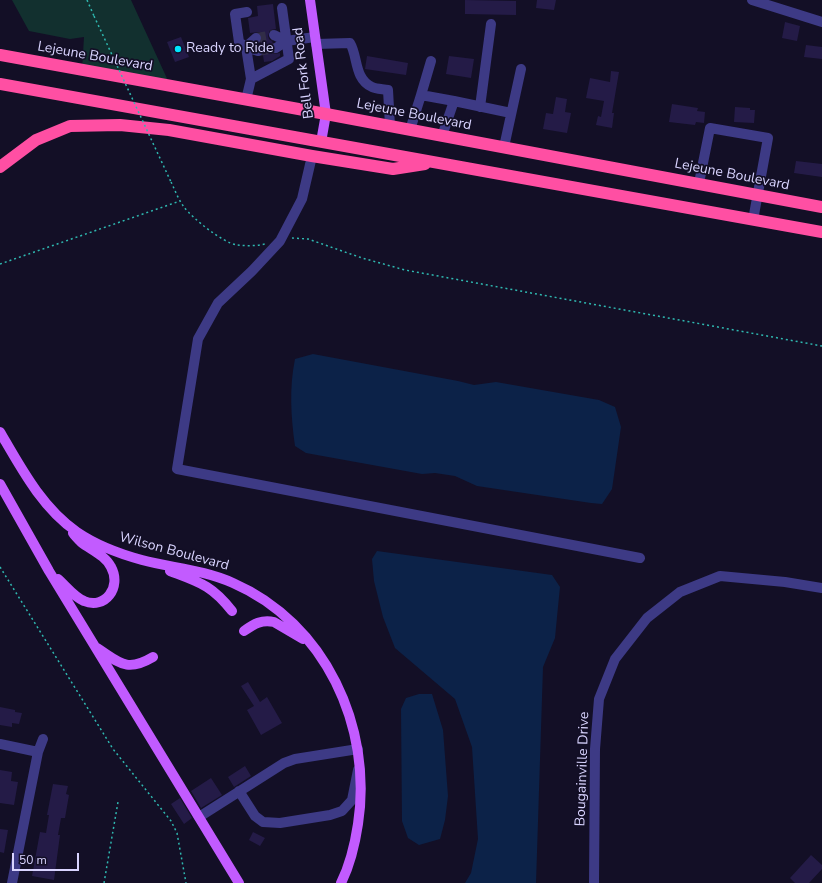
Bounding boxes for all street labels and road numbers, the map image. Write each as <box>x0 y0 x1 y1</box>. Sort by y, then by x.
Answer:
street label: Bell Fork Road <box>290 26 318 120</box>
street label: Lejeune Boulevard <box>36 39 154 75</box>
street label: Lejeune Boulevard <box>355 96 473 134</box>
street label: Lejeune Boulevard <box>673 156 791 194</box>
street label: Wilson Boulevard <box>117 529 231 575</box>
street label: Bougainville Drive <box>573 711 593 827</box>

